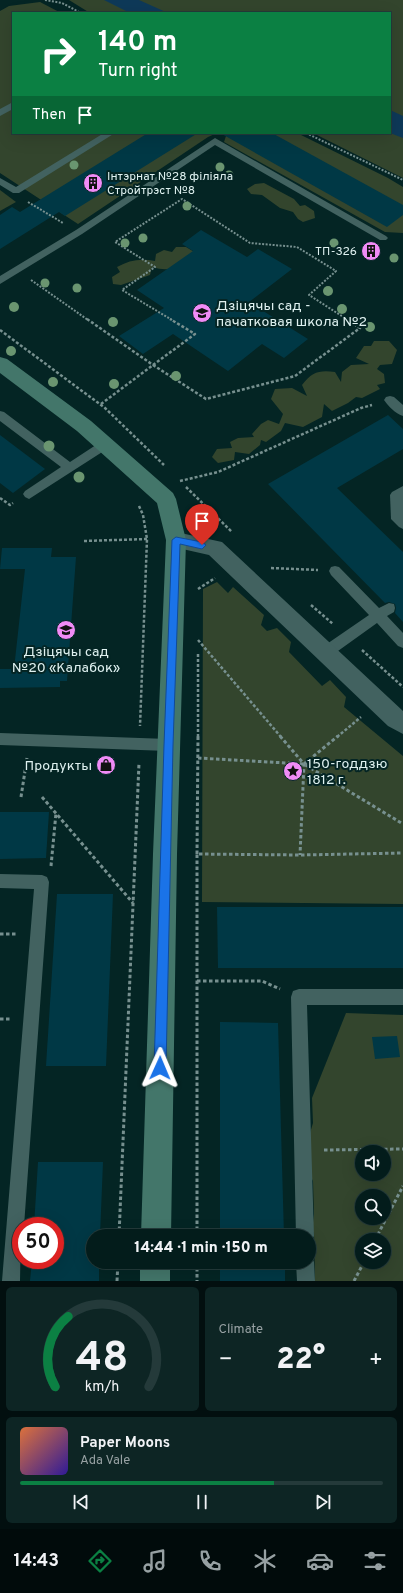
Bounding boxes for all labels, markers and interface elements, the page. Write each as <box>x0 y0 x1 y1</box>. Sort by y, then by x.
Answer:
text: 140 m <box>98 25 177 61</box>
icon: right <box>32 28 84 80</box>
text: Turn right <box>98 60 178 83</box>
icon: arrive <box>74 104 96 126</box>
text: Then <box>32 106 66 125</box>
place label: Інтэрнат №28 фiлiяла Стройтрэст №8 <box>107 169 233 199</box>
building icon: Інтэрнат №28 фiлiяла Стройтрэст №8 <box>82 172 104 194</box>
building icon: ТП-326 <box>360 240 382 262</box>
place label: ТП-326 <box>315 244 357 260</box>
place label: Дзіцячы сад - пачатковая школа №2 <box>216 298 367 331</box>
school or university icon: Дзіцячы сад - пачатковая школа №2 <box>191 302 213 324</box>
pin <box>185 504 219 545</box>
icon: arrive <box>191 510 213 532</box>
school or university icon: Дзіцячы сад №20 «Калабок» <box>55 619 77 641</box>
place label: Дзіцячы сад №20 «Калабок» <box>12 644 120 677</box>
shop icon: Продукты <box>95 754 117 776</box>
place label: 150-годдзю 1812 г. <box>307 756 387 789</box>
place label: Продукты <box>25 758 92 775</box>
place icon: 150-годдзю 1812 г. <box>282 760 304 782</box>
position arrow <box>139 1047 181 1089</box>
map controls <box>355 1145 391 1269</box>
button: sound <box>355 1145 391 1181</box>
button: search <box>355 1189 391 1225</box>
speed limit sign: 50 <box>12 1217 64 1269</box>
button: layers <box>355 1233 391 1269</box>
text: 14:44 · 1 min · 150 m <box>134 1239 268 1258</box>
text: Climate <box>219 1322 263 1338</box>
text: 48 <box>76 1333 129 1386</box>
text: 22° <box>276 1342 325 1379</box>
text: − <box>219 1347 233 1374</box>
text: + <box>369 1347 383 1374</box>
text: km/h <box>85 1378 120 1396</box>
text: Paper Moons <box>80 1434 170 1453</box>
text: Ada Vale <box>80 1453 130 1469</box>
icon: previous <box>70 1491 92 1513</box>
icon: pause <box>191 1491 213 1513</box>
icon: next <box>312 1491 334 1513</box>
icon: directions <box>86 1547 114 1575</box>
icon: music <box>141 1547 169 1575</box>
icon: phone <box>196 1547 224 1575</box>
icon: climate <box>251 1547 279 1575</box>
icon: car <box>306 1547 334 1575</box>
icon: filters <box>361 1547 389 1575</box>
text: 14:43 <box>14 1550 59 1573</box>

